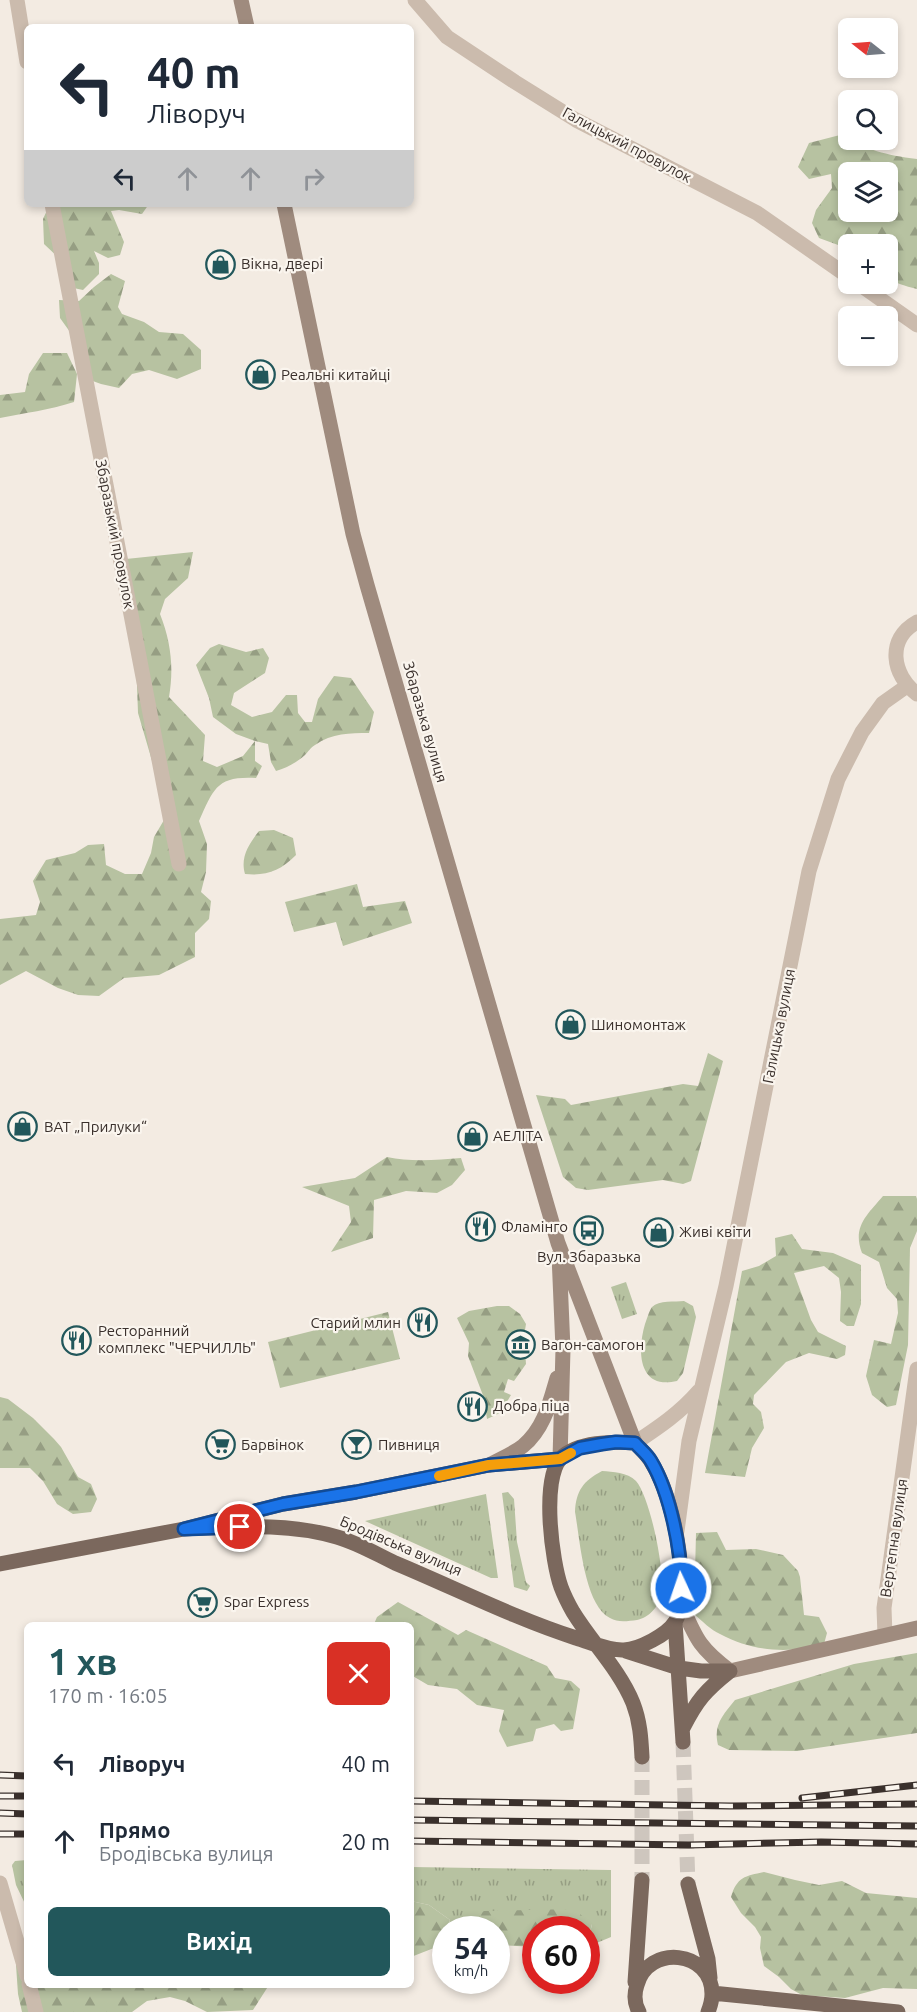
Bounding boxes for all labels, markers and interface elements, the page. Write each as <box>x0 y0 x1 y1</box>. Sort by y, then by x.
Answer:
north arrow <box>838 18 898 78</box>
map controls <box>838 18 898 366</box>
icon: left <box>48 48 126 126</box>
text: 40 m <box>147 49 241 96</box>
button: search <box>838 90 898 150</box>
text: Ліворуч <box>147 98 246 128</box>
street label: Галицький провулок <box>560 103 695 186</box>
icon: left <box>108 162 141 195</box>
icon: ahead <box>171 162 204 195</box>
icon: ahead <box>234 162 267 195</box>
icon: right <box>297 162 330 195</box>
button: layers <box>838 162 898 222</box>
button: + <box>838 234 898 294</box>
shop icon: Вікна, двері <box>204 248 236 280</box>
place label: Вікна, двері <box>241 255 323 272</box>
button: − <box>838 306 898 366</box>
shop icon: Реальні китайці <box>244 359 276 391</box>
place label: Реальні китайці <box>281 366 390 383</box>
street label: Збаразький провулок <box>93 458 138 610</box>
street label: Збаразька вулиця <box>400 659 451 784</box>
street label: Галицька вулиця <box>759 967 798 1085</box>
shop icon: Шиномонтаж <box>554 1009 586 1041</box>
place label: Шиномонтаж <box>591 1016 686 1033</box>
shop icon: ВАТ „Прилуки“ <box>7 1111 39 1143</box>
place label: ВАТ „Прилуки“ <box>44 1118 147 1135</box>
shop icon: АЕЛІТА <box>456 1120 488 1152</box>
place label: АЕЛІТА <box>493 1127 543 1144</box>
restaurant icon: Фламінго <box>464 1211 496 1243</box>
bus stop icon: Вул. Збаразька <box>573 1214 605 1246</box>
shop icon: Живі квіти <box>642 1216 674 1248</box>
place label: Фламінго <box>501 1218 568 1235</box>
place label: Живі квіти <box>679 1223 751 1240</box>
place label: Вул. Збаразька <box>537 1248 641 1265</box>
restaurant icon: Старий млин <box>406 1307 438 1339</box>
place label: Старий млин <box>310 1314 401 1331</box>
place label: Ресторанний комплекс "ЧЕРЧИЛЛЬ" <box>98 1322 256 1356</box>
restaurant icon: Ресторанний комплекс "ЧЕРЧИЛЛЬ" <box>61 1324 93 1356</box>
museum icon: Вагон-самогон <box>504 1329 536 1361</box>
place label: Вагон-самогон <box>541 1336 644 1353</box>
restaurant icon: Добра піца <box>456 1390 488 1422</box>
place label: Добра піца <box>493 1397 570 1414</box>
supermarket icon: Барвінок <box>204 1429 236 1461</box>
bar icon: Пивниця <box>341 1429 373 1461</box>
place label: Барвінок <box>241 1436 304 1453</box>
place label: Пивниця <box>378 1436 440 1453</box>
street label: Вертепна вулиця <box>877 1477 910 1598</box>
pin <box>214 1501 265 1552</box>
icon: arrive <box>223 1510 256 1543</box>
street label: Бродівська вулиця <box>338 1512 465 1579</box>
position arrow <box>649 1556 713 1620</box>
supermarket icon: Spar Express <box>187 1586 219 1618</box>
place label: Spar Express <box>224 1593 309 1610</box>
text: 1 хв <box>48 1641 117 1682</box>
button: close <box>327 1642 390 1705</box>
text: 170 m · 16:05 <box>48 1684 168 1707</box>
icon: left <box>48 1747 81 1780</box>
text: Ліворуч <box>99 1751 185 1776</box>
text: 40 m <box>341 1751 390 1776</box>
text: Прямо <box>99 1817 170 1842</box>
icon: ahead <box>48 1825 81 1858</box>
text: 20 m <box>341 1829 390 1854</box>
text: Бродівська вулиця <box>99 1842 273 1865</box>
button: Вихід <box>48 1907 390 1976</box>
speed limit sign: 60 <box>522 1916 600 1994</box>
text: 54 <box>454 1931 488 1965</box>
text: km/h <box>454 1962 488 1979</box>

